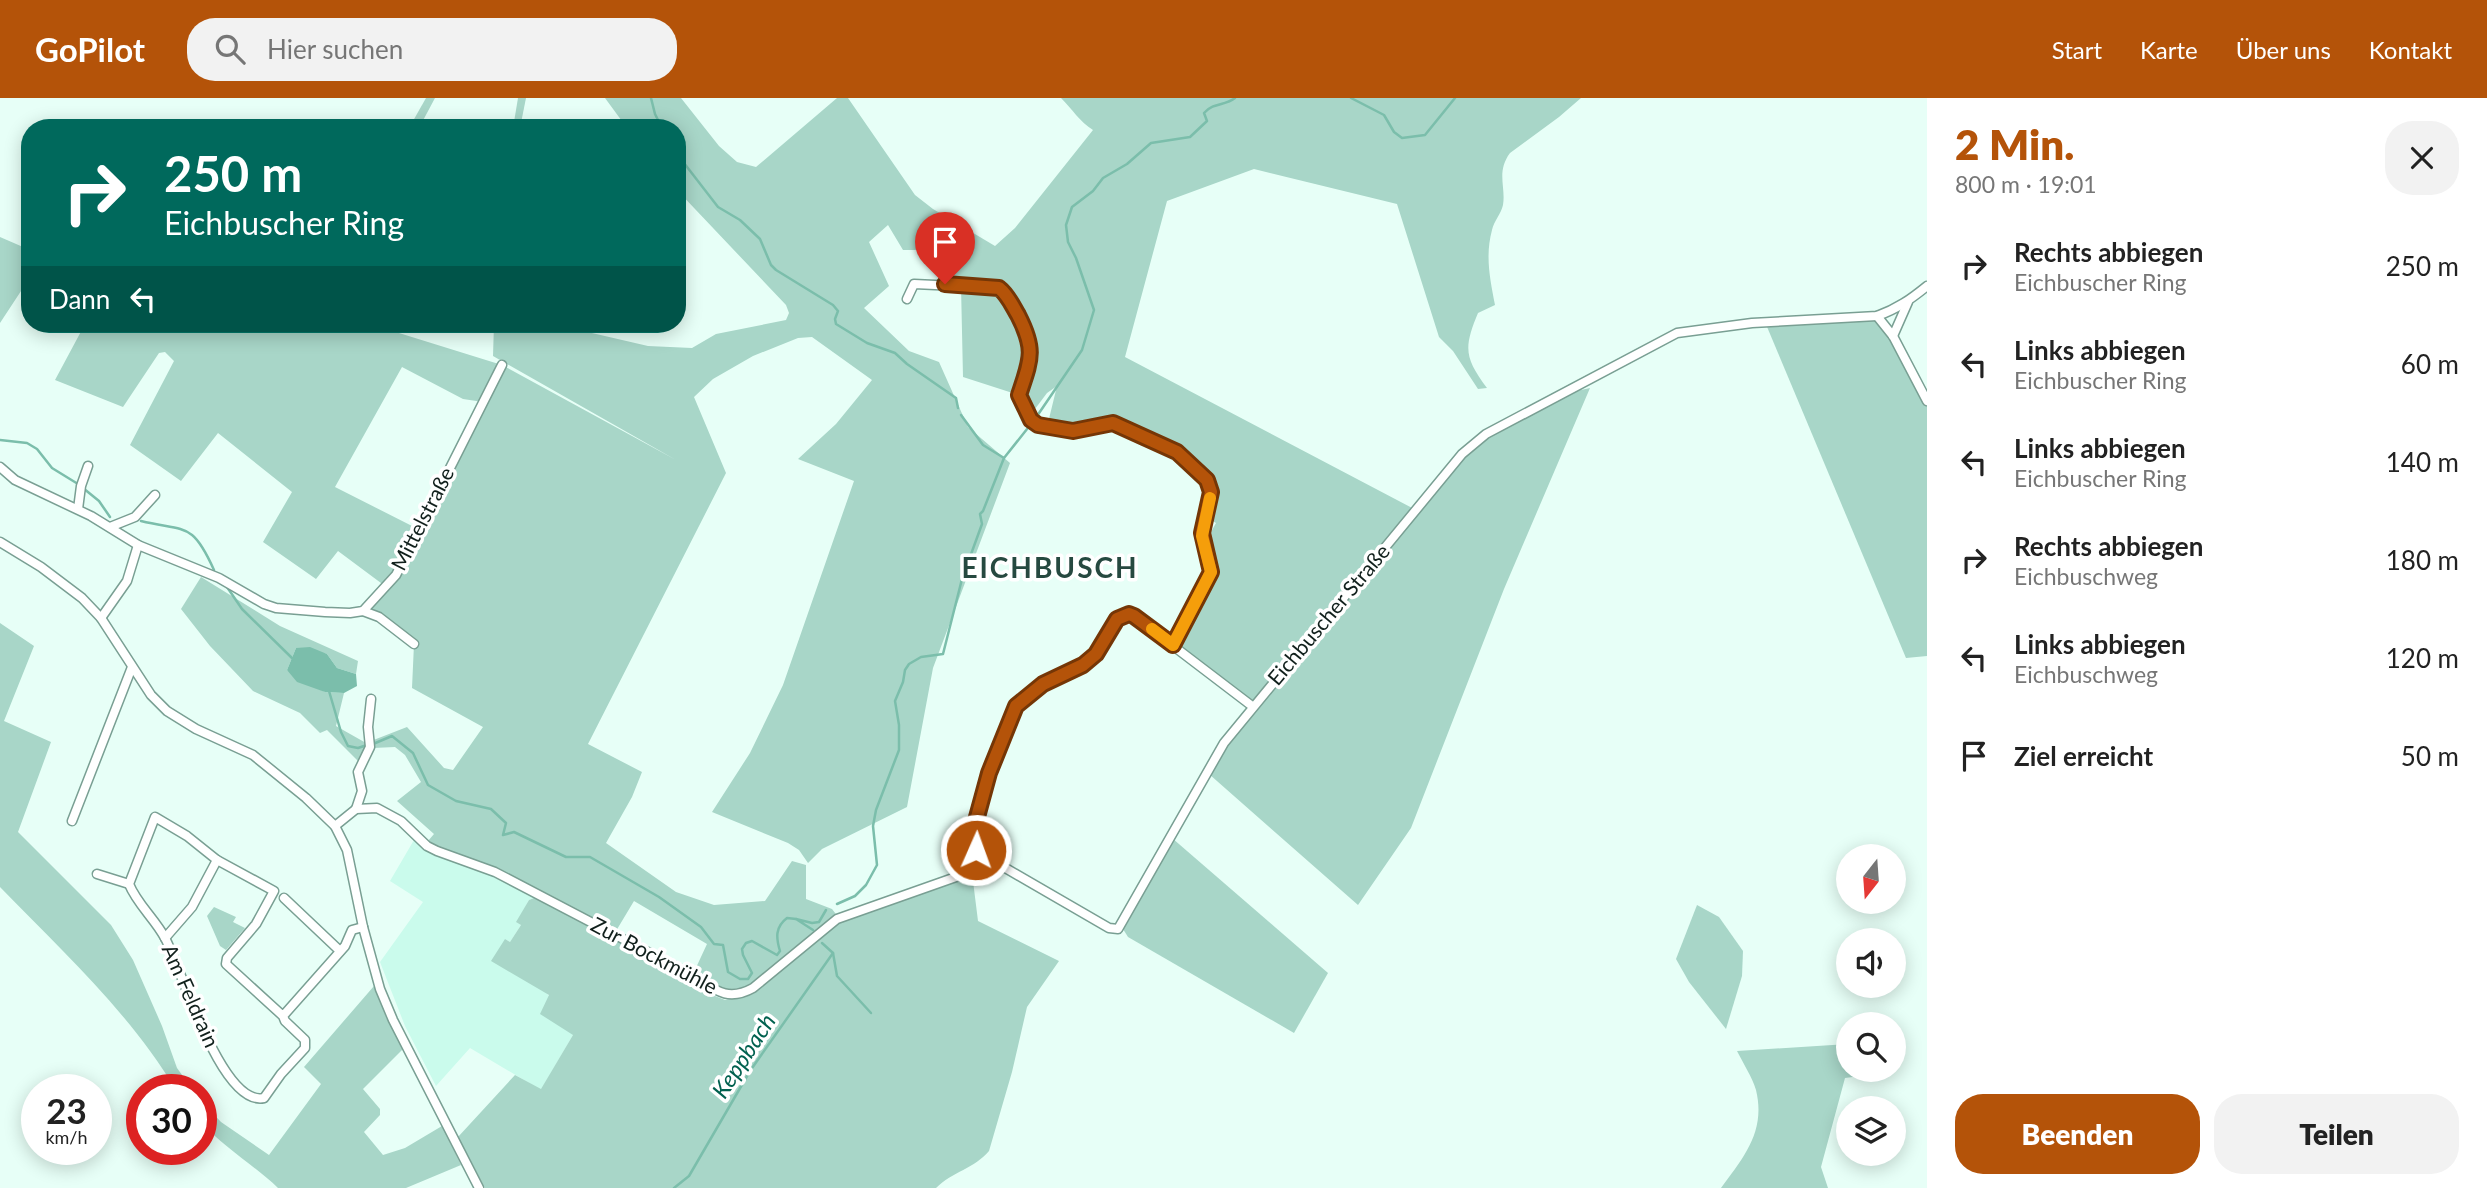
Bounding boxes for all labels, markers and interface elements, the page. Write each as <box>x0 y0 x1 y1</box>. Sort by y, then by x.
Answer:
search box <box>187 18 677 81</box>
text: GoPilot <box>35 29 145 69</box>
icon: search <box>211 30 249 68</box>
text: Hier suchen <box>267 33 403 65</box>
text: Start <box>2052 35 2102 64</box>
text: Karte <box>2140 35 2198 64</box>
text: Über uns <box>2236 35 2331 64</box>
text: Kontakt <box>2369 35 2452 64</box>
text: 2 Min. <box>1955 119 2074 169</box>
button: close <box>2385 121 2459 195</box>
text: 250 m <box>164 144 302 202</box>
icon: right <box>49 147 140 238</box>
text: 800 m · 19:01 <box>1955 170 2097 198</box>
text: Eichbuscher Ring <box>164 203 404 242</box>
pin <box>915 212 975 284</box>
icon: arrive <box>926 223 964 261</box>
text: Rechts abbiegen <box>2014 236 2203 268</box>
icon: right <box>1955 247 1993 285</box>
text: 250 m <box>2386 250 2459 282</box>
text: Eichbuscher Ring <box>2014 268 2187 296</box>
icon: left <box>124 280 162 318</box>
text: Dann <box>49 283 110 315</box>
text: Links abbiegen <box>2014 334 2186 366</box>
icon: left <box>1955 345 1993 383</box>
text: 60 m <box>2401 348 2459 380</box>
text: Eichbuscher Ring <box>2014 366 2187 394</box>
text: Links abbiegen <box>2014 432 2186 464</box>
icon: left <box>1955 443 1993 481</box>
text: 140 m <box>2386 446 2459 478</box>
street label: Mittelstraße <box>385 463 458 574</box>
text: Eichbuscher Ring <box>2014 464 2187 492</box>
text: Rechts abbiegen <box>2014 530 2203 562</box>
street label: Eichbuscher Straße <box>1262 538 1394 690</box>
icon: right <box>1955 541 1993 579</box>
text: 180 m <box>2386 544 2459 576</box>
district label: EICHBUSCH <box>961 550 1139 584</box>
text: Eichbuschweg <box>2014 562 2158 590</box>
text: Links abbiegen <box>2014 628 2186 660</box>
icon: left <box>1955 639 1993 677</box>
text: 120 m <box>2386 642 2459 674</box>
text: Eichbuschweg <box>2014 660 2158 688</box>
icon: arrive <box>1955 737 1993 775</box>
text: Ziel erreicht <box>2014 740 2153 772</box>
text: 50 m <box>2401 740 2459 772</box>
position arrow <box>939 813 1013 887</box>
north arrow <box>1836 844 1906 914</box>
map controls <box>1836 844 1906 1166</box>
street label: Zur Bockmühle <box>587 911 722 998</box>
button: sound <box>1836 928 1906 998</box>
street label: Am Feldrain <box>158 940 225 1051</box>
water label: Keppbach <box>705 1008 781 1103</box>
button: search <box>1836 1012 1906 1082</box>
speed limit sign: 30 <box>126 1074 217 1165</box>
text: 23 <box>46 1089 87 1131</box>
button: Beenden <box>1955 1094 2200 1174</box>
button: Teilen <box>2214 1094 2459 1174</box>
button: layers <box>1836 1096 1906 1166</box>
text: km/h <box>45 1126 88 1148</box>

